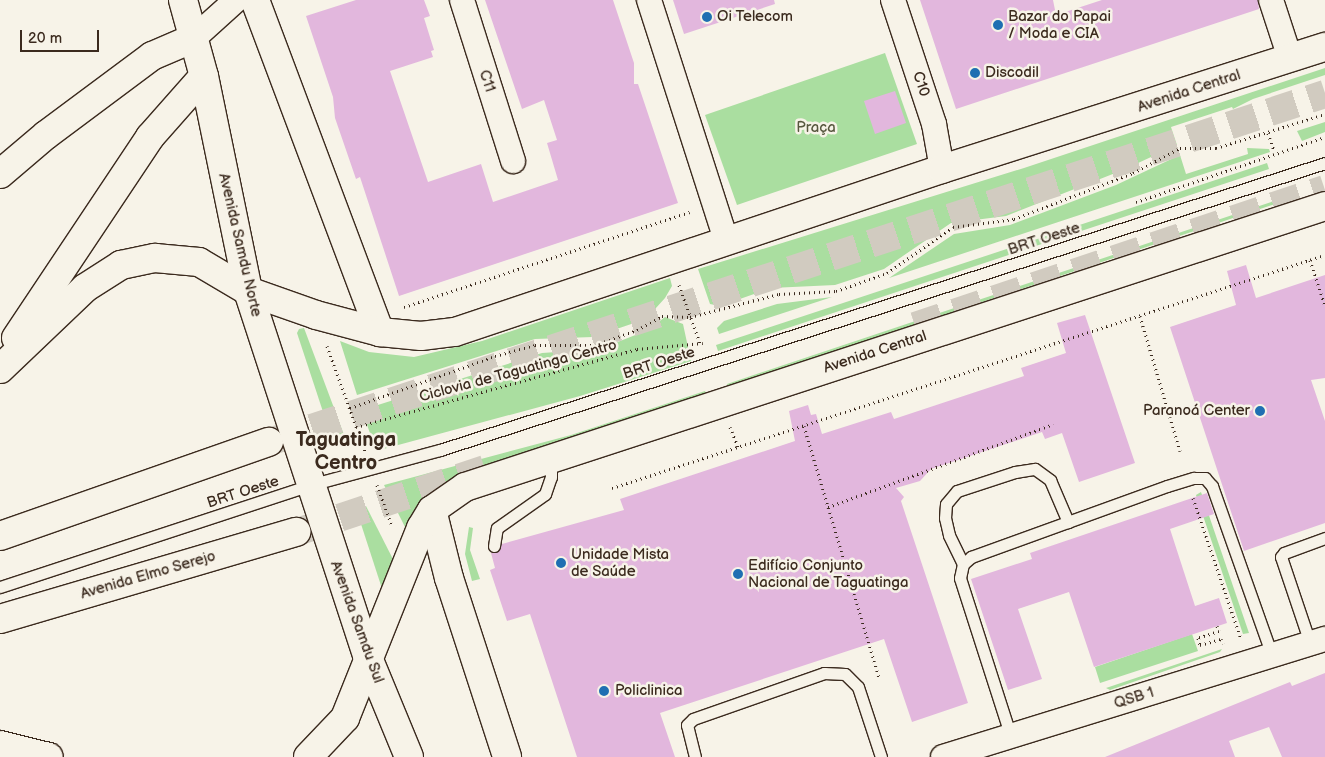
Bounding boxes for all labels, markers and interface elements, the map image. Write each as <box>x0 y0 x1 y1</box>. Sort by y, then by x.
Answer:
place label: Bazar do Papai / Moda e CIA <box>1008 7 1111 42</box>
place label: Oi Telecom <box>717 8 793 26</box>
marker: Oi Telecom <box>701 11 713 23</box>
marker: Bazar do Papai / Moda e CIA <box>992 19 1004 31</box>
scale bar <box>22 20 101 52</box>
text: 20 m <box>28 29 62 48</box>
place label: Discodil <box>985 64 1039 82</box>
street label: Avenida Central <box>1135 66 1243 116</box>
marker: Discodil <box>969 67 981 79</box>
street label: C11 <box>475 68 499 94</box>
street label: C10 <box>909 69 933 99</box>
park label: Praça <box>796 119 836 137</box>
street label: Avenida Samdu Norte <box>215 171 265 319</box>
street label: BRT Oeste <box>1006 219 1082 259</box>
street label: Avenida Central <box>821 327 929 377</box>
street label: Ciclovia de Taguatinga Centro <box>417 336 619 406</box>
street label: BRT Oeste <box>621 343 697 383</box>
place label: Paranoá Center <box>1143 402 1250 420</box>
marker: Paranoá Center <box>1254 405 1266 417</box>
district label: Taguatinga Centro <box>296 429 396 476</box>
street label: BRT Oeste <box>205 472 281 512</box>
place label: Unidade Mista de Saúde <box>571 545 669 580</box>
street label: Avenida Elmo Serejo <box>78 547 218 603</box>
place label: Edifício Conjunto Nacional de Taguatinga <box>748 556 909 591</box>
marker: Unidade Mista de Saúde <box>555 557 567 569</box>
street label: Avenida Samdu Sul <box>326 558 388 686</box>
marker: Edifício Conjunto Nacional de Taguatinga <box>732 568 744 580</box>
place label: Policlinica <box>615 682 682 700</box>
street label: QSB 1 <box>1112 683 1156 713</box>
marker: Policlinica <box>597 684 611 698</box>

